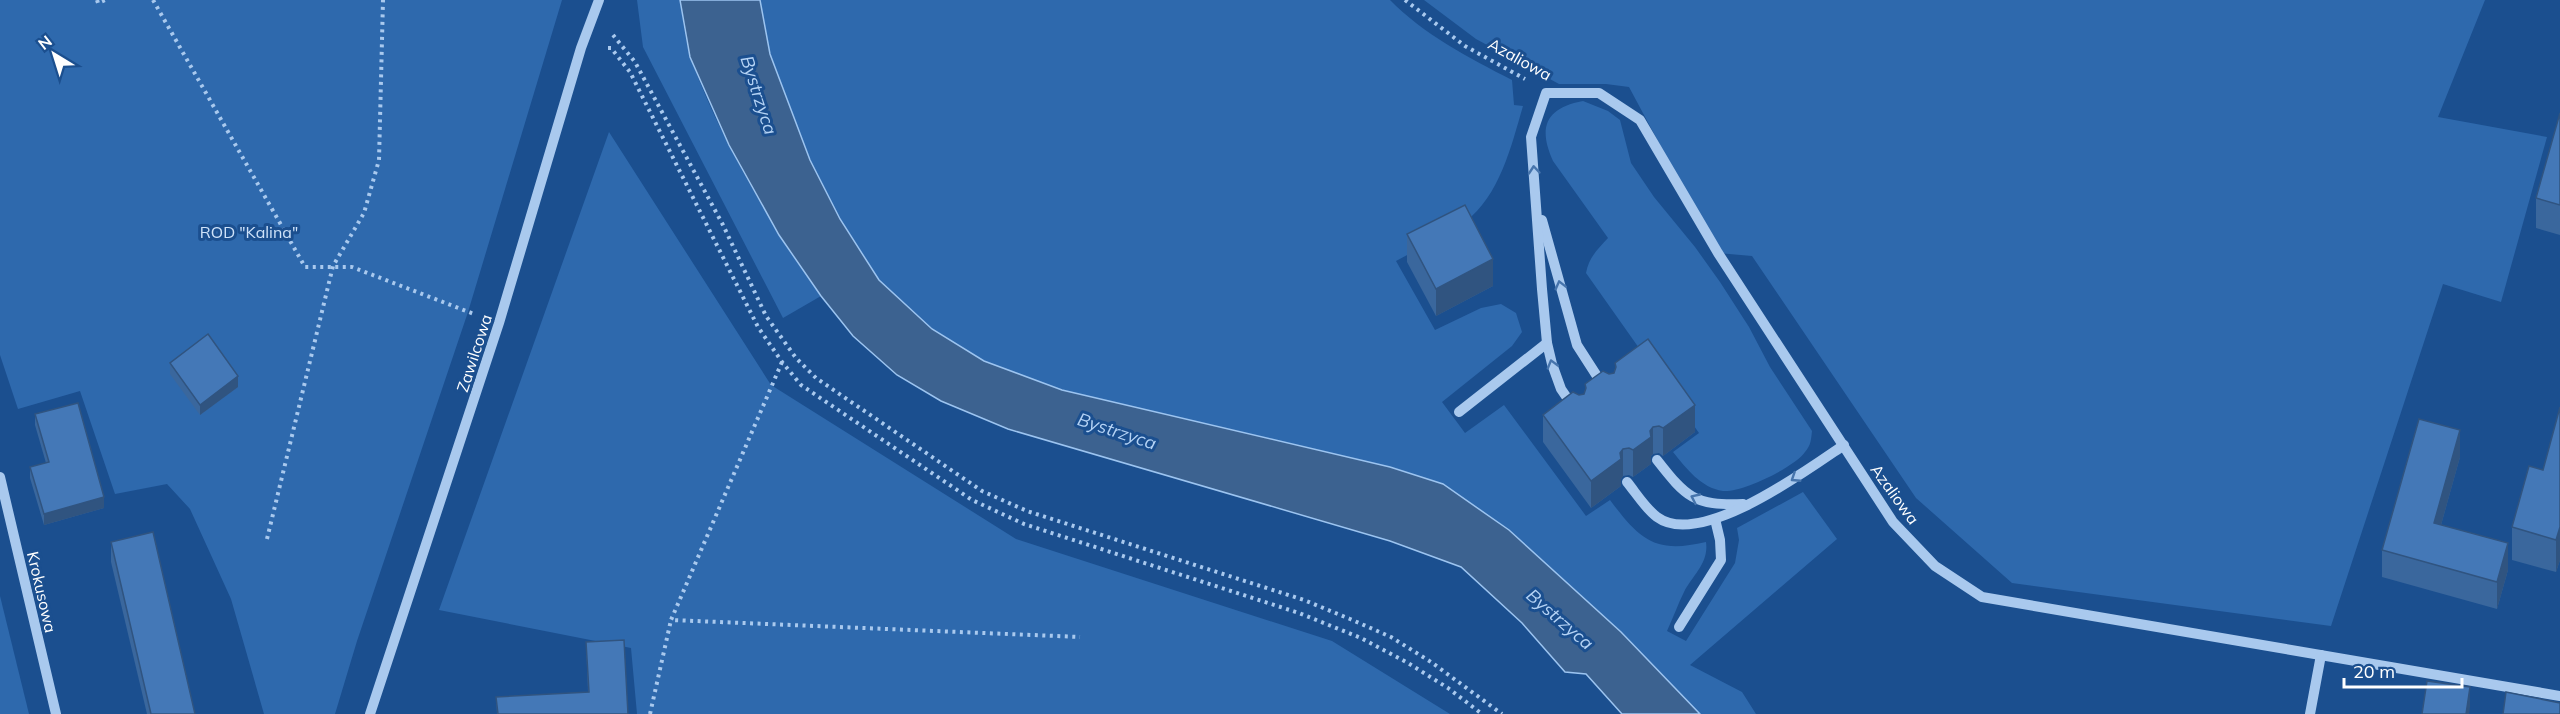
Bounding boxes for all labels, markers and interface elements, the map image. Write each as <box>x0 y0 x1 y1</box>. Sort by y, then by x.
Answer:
north arrow <box>24 24 84 84</box>
text: N <box>34 31 56 54</box>
street label: Azaliowa <box>1485 33 1555 85</box>
water label: Bystrzyca <box>735 53 783 138</box>
one-way arrow <box>1527 166 1540 175</box>
park label: ROD "Kalina" <box>200 222 298 242</box>
one-way arrow <box>1555 280 1567 291</box>
street label: Zawilcowa <box>452 312 496 394</box>
one-way arrow <box>1547 359 1559 370</box>
water label: Bystrzyca <box>1075 407 1160 455</box>
street label: Azaliowa <box>1866 460 1924 528</box>
one-way arrow <box>1791 471 1802 482</box>
one-way arrow <box>1691 493 1702 505</box>
street label: Krokusowa <box>23 549 61 635</box>
water label: Bystrzyca <box>1522 584 1598 655</box>
scale bar <box>2344 651 2462 689</box>
text: 20 m <box>2353 660 2395 683</box>

